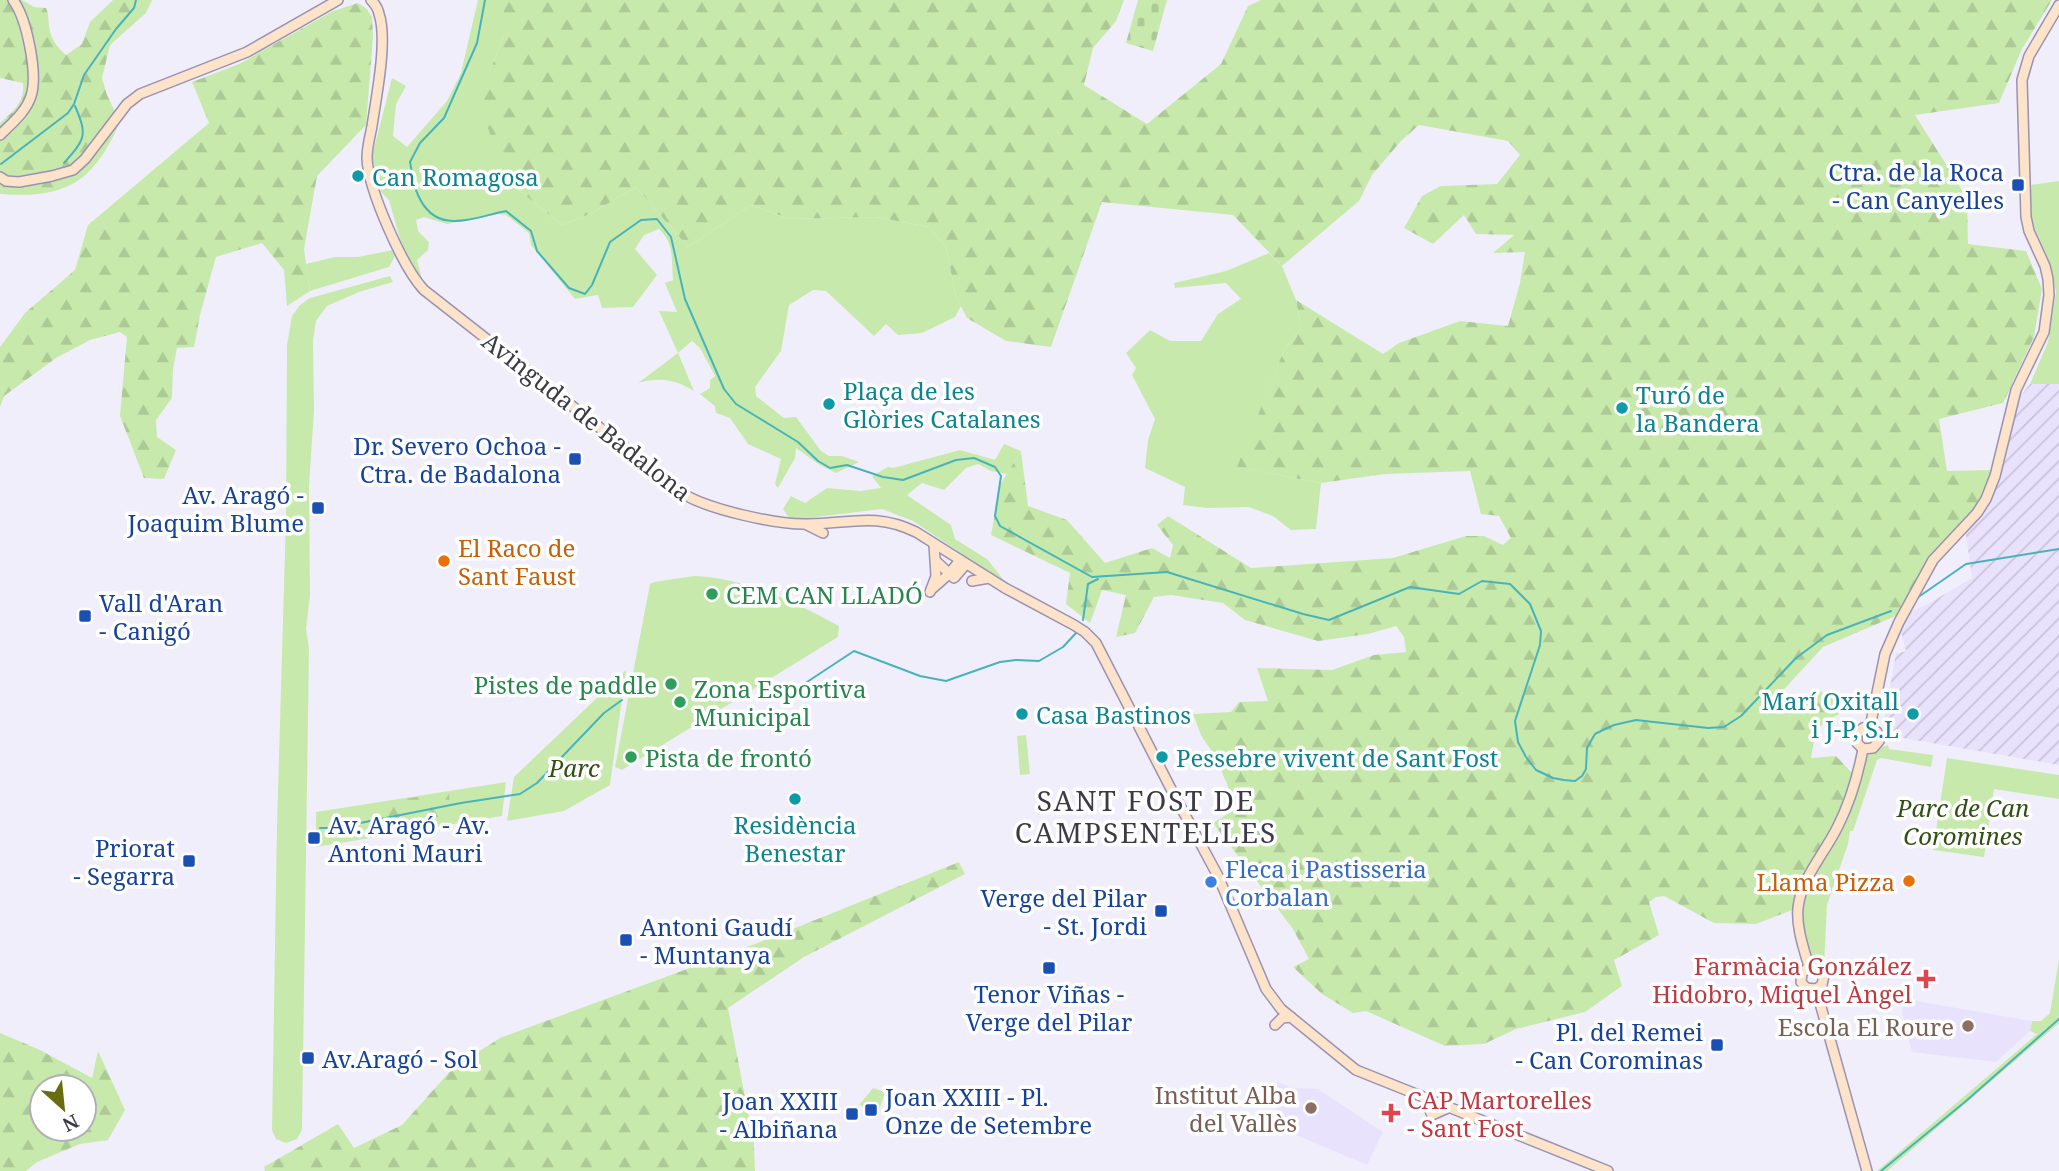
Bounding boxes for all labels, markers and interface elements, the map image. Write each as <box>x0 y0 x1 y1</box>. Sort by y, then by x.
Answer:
place label: Ctra. de la Roca - Can Canyelles <box>1828 155 2004 216</box>
place label: Can Romagosa <box>372 160 539 193</box>
marker: Can Romagosa <box>350 168 366 184</box>
marker: Ctra. de la Roca - Can Canyelles <box>2010 177 2026 193</box>
street label: Avinguda de Badalona <box>476 324 698 508</box>
place label: Plaça de les Glòries Catalanes <box>843 374 1041 435</box>
place label: Turó de la Bandera <box>1636 378 1760 439</box>
marker: Plaça de les Glòries Catalanes <box>821 396 837 412</box>
marker: Turó de la Bandera <box>1614 400 1630 416</box>
place label: Dr. Severo Ochoa - Ctra. de Badalona <box>353 429 561 490</box>
marker: Dr. Severo Ochoa - Ctra. de Badalona <box>567 451 583 467</box>
place label: Av. Aragó - Joaquim Blume <box>127 478 304 539</box>
marker: Av. Aragó - Joaquim Blume <box>310 500 326 516</box>
place label: El Raco de Sant Faust <box>458 531 576 592</box>
marker: El Raco de Sant Faust <box>436 553 452 569</box>
place label: CEM CAN LLADÓ <box>726 578 923 611</box>
place label: Vall d'Aran - Canigó <box>99 586 223 647</box>
marker: CEM CAN LLADÓ <box>704 586 720 602</box>
marker: Vall d'Aran - Canigó <box>77 608 93 624</box>
place label: Pistes de paddle <box>474 668 657 701</box>
place label: Zona Esportiva Municipal <box>694 672 867 733</box>
marker: Pistes de paddle <box>663 676 679 692</box>
place label: Marí Oxitall i J-P, S.L <box>1762 684 1900 745</box>
marker: Zona Esportiva Municipal <box>672 694 688 710</box>
place label: Casa Bastinos <box>1036 698 1191 731</box>
marker: Casa Bastinos <box>1014 706 1030 722</box>
marker: Marí Oxitall i J-P, S.L <box>1905 706 1921 722</box>
place label: Pista de frontó <box>645 741 812 774</box>
place label: Pessebre vivent de Sant Fost <box>1176 741 1498 774</box>
marker: Pista de frontó <box>623 749 639 765</box>
marker: Pessebre vivent de Sant Fost <box>1154 749 1170 765</box>
park label: Parc <box>547 751 600 784</box>
district label: SANT FOST DE CAMPSENTELLES <box>1015 781 1277 851</box>
marker: Residència Benestar <box>787 791 803 807</box>
park label: Parc de Can Coromines <box>1896 791 2029 852</box>
place label: Av. Aragó - Av. Antoni Mauri <box>328 808 490 869</box>
place label: Residència Benestar <box>733 808 857 869</box>
marker: Av. Aragó - Av. Antoni Mauri <box>306 830 322 846</box>
place label: Priorat - Segarra <box>73 831 175 892</box>
place label: Fleca i Pastisseria Corbalan <box>1225 852 1427 913</box>
marker: Priorat - Segarra <box>181 853 197 869</box>
place label: Llama Pizza <box>1756 865 1895 898</box>
marker: Llama Pizza <box>1901 873 1917 889</box>
marker: Fleca i Pastisseria Corbalan <box>1203 874 1219 890</box>
place label: Verge del Pilar - St. Jordi <box>980 881 1147 942</box>
marker: Verge del Pilar - St. Jordi <box>1153 903 1169 919</box>
place label: Antoni Gaudí - Muntanya <box>640 910 793 971</box>
marker: Antoni Gaudí - Muntanya <box>618 932 634 948</box>
place label: Farmàcia González Hidobro, Miquel Àngel <box>1652 949 1913 1010</box>
marker: Tenor Viñas - Verge del Pilar <box>1041 960 1057 976</box>
marker: Farmàcia González Hidobro, Miquel Àngel <box>1918 971 1934 987</box>
place label: Tenor Viñas - Verge del Pilar <box>966 977 1132 1038</box>
place label: Escola El Roure <box>1778 1010 1954 1043</box>
place label: Pl. del Remei - Can Corominas <box>1515 1015 1703 1076</box>
marker: Escola El Roure <box>1960 1018 1976 1034</box>
marker: Pl. del Remei - Can Corominas <box>1709 1037 1725 1053</box>
place label: Av.Aragó - Sol <box>322 1042 479 1075</box>
marker: Av.Aragó - Sol <box>300 1050 316 1066</box>
north arrow <box>28 1073 98 1143</box>
place label: Institut Alba del Vallès <box>1155 1078 1297 1139</box>
place label: Joan XXIII - Pl. Onze de Setembre <box>884 1080 1092 1141</box>
place label: CAP Martorelles - Sant Fost <box>1407 1083 1592 1144</box>
place label: Joan XXIII - Albiñana <box>720 1084 838 1145</box>
marker: Institut Alba del Vallès <box>1303 1100 1319 1116</box>
marker: Joan XXIII - Pl. Onze de Setembre <box>863 1102 879 1118</box>
marker: CAP Martorelles - Sant Fost <box>1381 1103 1401 1123</box>
marker: Joan XXIII - Albiñana <box>844 1106 860 1122</box>
text: N <box>58 1108 83 1138</box>

